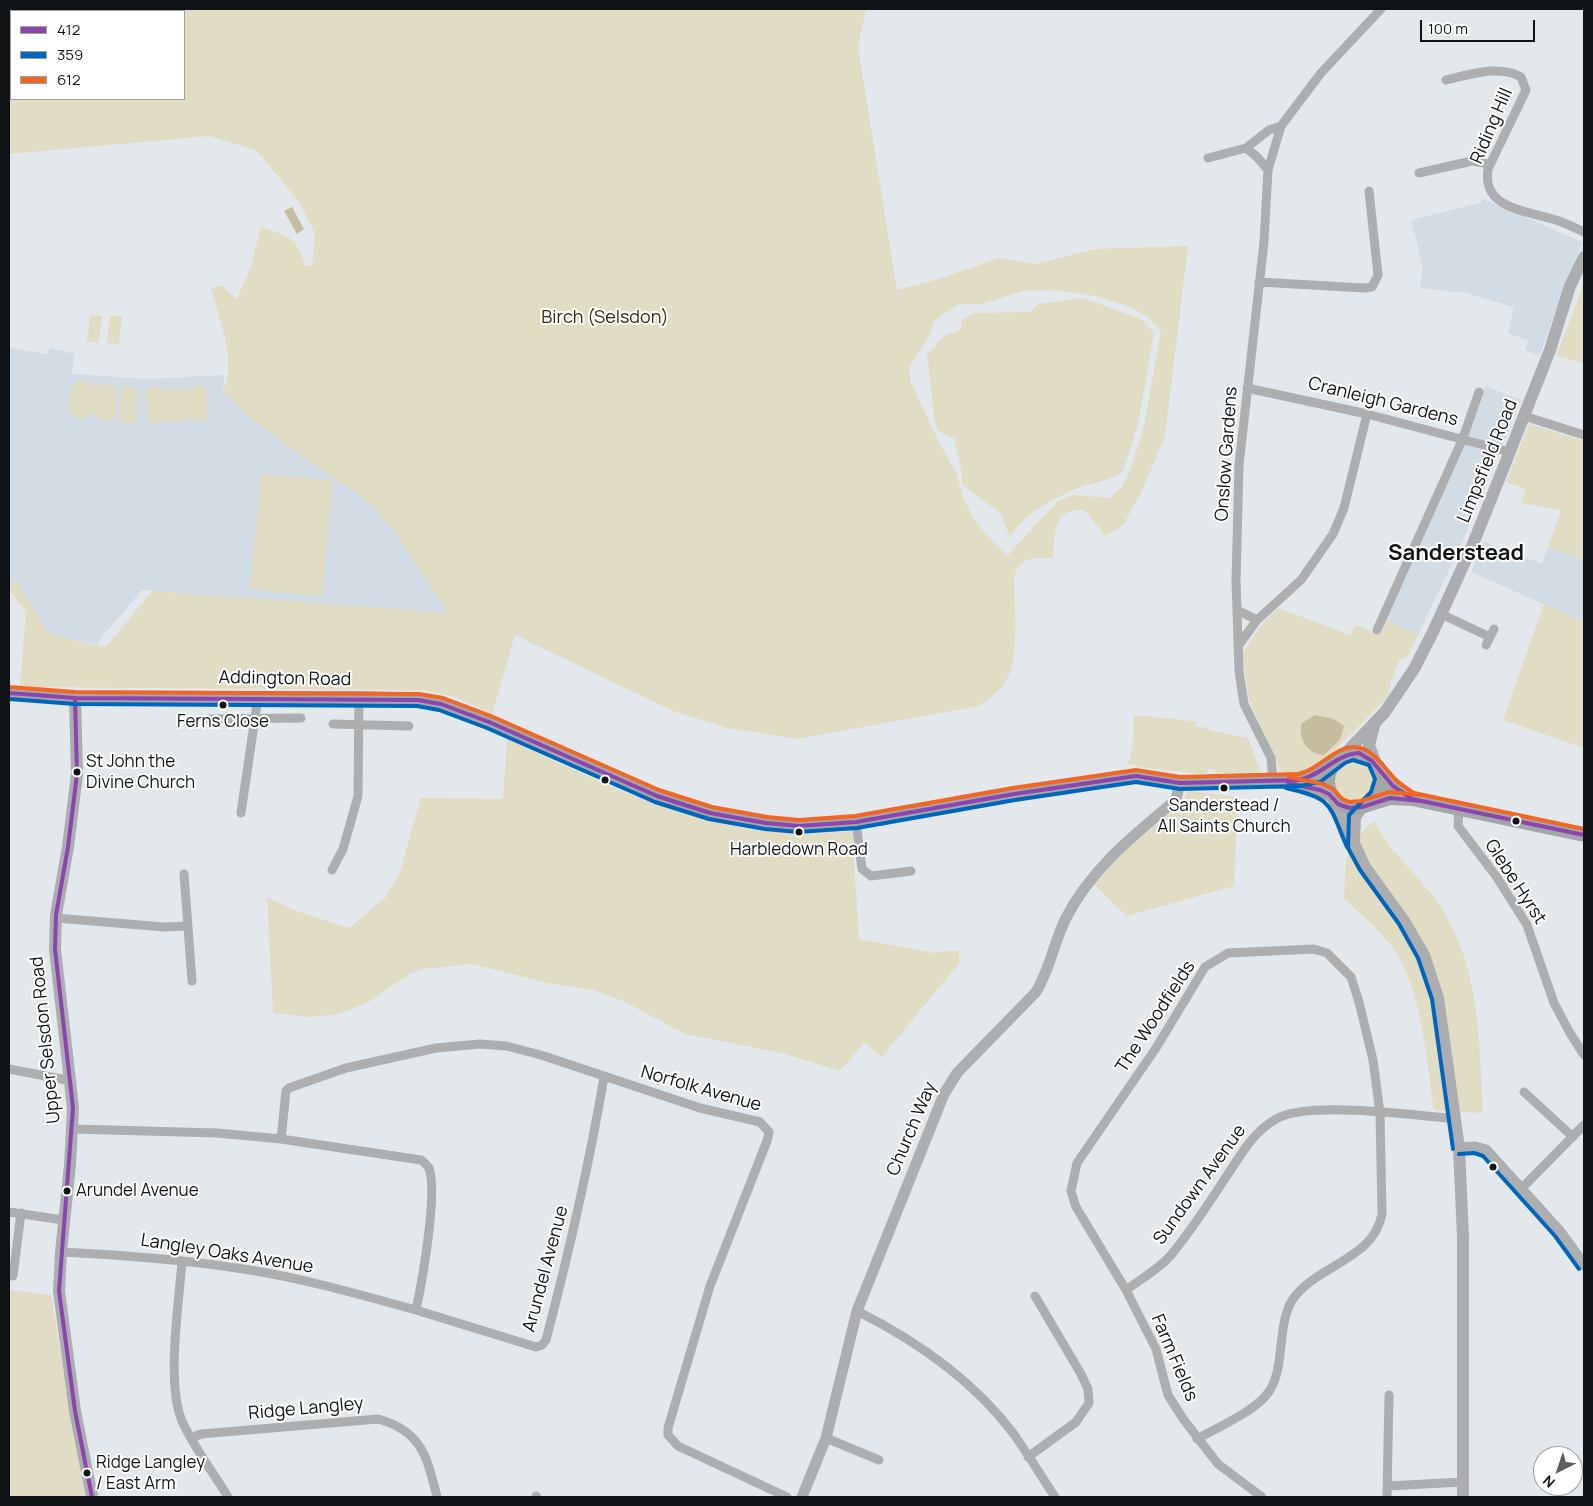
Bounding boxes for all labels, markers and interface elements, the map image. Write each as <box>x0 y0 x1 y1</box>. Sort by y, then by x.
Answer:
legend <box>10 10 185 100</box>
scale bar <box>1423 10 1538 42</box>
text: 100 m <box>1428 18 1468 39</box>
text: 412 <box>57 19 80 40</box>
text: 359 <box>57 44 83 65</box>
text: 612 <box>57 69 80 90</box>
street label: Riding Hill <box>1466 85 1518 167</box>
park label: Birch (Selsdon) <box>541 307 669 329</box>
street label: Cranleigh Gardens <box>1306 373 1460 431</box>
street label: Onslow Gardens <box>1212 386 1242 522</box>
street label: Limpsfield Road <box>1453 396 1523 526</box>
district label: Sanderstead <box>1388 541 1524 567</box>
street label: Addington Road <box>218 667 352 691</box>
marker: Ferns Close <box>218 700 228 710</box>
place label: Ferns Close <box>177 712 269 732</box>
place label: St John the Divine Church <box>86 752 195 792</box>
marker: St John the Divine Church <box>72 767 82 777</box>
unlabelled marker <box>600 775 610 785</box>
marker: Sanderstead / All Saints Church <box>1219 783 1229 793</box>
place label: Sanderstead / All Saints Church <box>1157 796 1291 836</box>
unlabelled marker <box>1511 816 1521 826</box>
marker: Harbledown Road <box>794 827 804 837</box>
street label: Glebe Hyrst <box>1480 836 1550 928</box>
place label: Harbledown Road <box>730 840 868 860</box>
street label: Upper Selsdon Road <box>26 955 66 1125</box>
street label: The Woodfields <box>1112 957 1200 1077</box>
street label: Norfolk Avenue <box>638 1061 764 1117</box>
street label: Church Way <box>883 1079 941 1179</box>
street label: Sundown Avenue <box>1149 1121 1251 1249</box>
unlabelled marker <box>1488 1162 1498 1172</box>
place label: Arundel Avenue <box>76 1181 199 1201</box>
marker: Arundel Avenue <box>62 1186 72 1196</box>
street label: Arundel Avenue <box>519 1204 573 1334</box>
street label: Langley Oaks Avenue <box>139 1230 315 1278</box>
street label: Farm Fields <box>1146 1311 1202 1405</box>
street label: Ridge Langley <box>247 1393 365 1425</box>
north arrow <box>1533 1446 1583 1496</box>
place label: Ridge Langley / East Arm <box>96 1453 205 1493</box>
marker: Ridge Langley / East Arm <box>82 1468 92 1478</box>
text: N <box>1538 1471 1559 1492</box>

